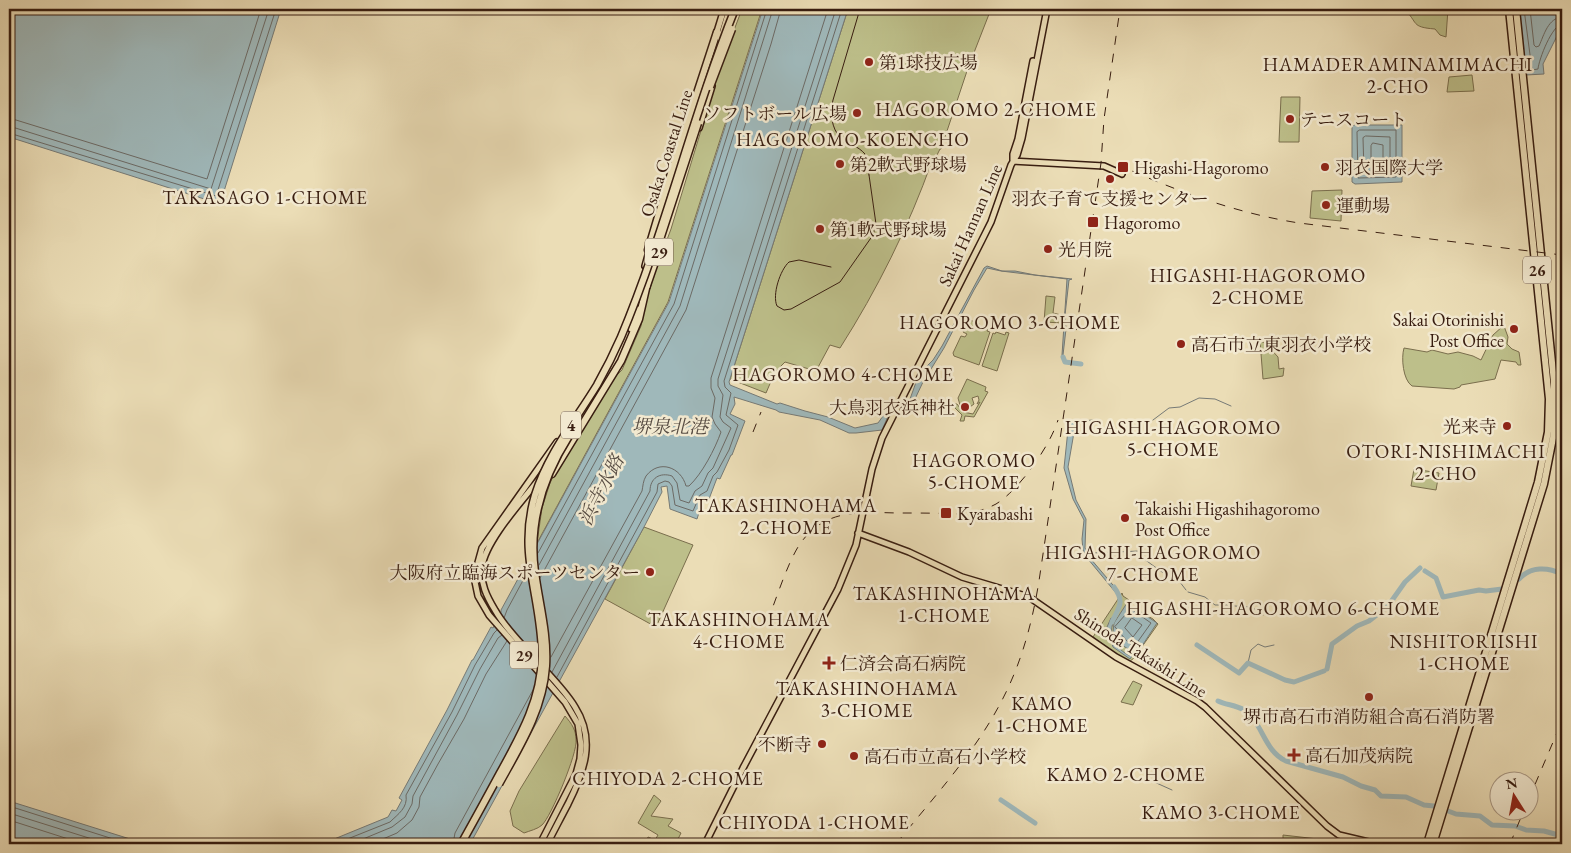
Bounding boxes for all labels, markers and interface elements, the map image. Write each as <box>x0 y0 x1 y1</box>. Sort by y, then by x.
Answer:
place label: 第1球技広場 <box>879 51 978 74</box>
district label: HAMADERAMINAMIMACHI 2-CHO <box>1263 52 1533 99</box>
marker: 第1球技広場 <box>863 56 875 68</box>
street label: Osaka Coastal Line <box>635 86 697 220</box>
district label: HAGOROMO 2-CHOME <box>875 97 1097 122</box>
place label: ソフトボール広場 <box>703 102 847 125</box>
marker: ソフトボール広場 <box>851 107 863 119</box>
place label: テニスコート <box>1300 108 1407 131</box>
marker: テニスコート <box>1284 113 1296 125</box>
district label: HAGOROMO-KOENCHO <box>736 127 970 152</box>
place label: 第2軟式野球場 <box>850 153 967 176</box>
place label: Higashi-Hagoromo <box>1134 156 1269 179</box>
place label: 羽衣国際大学 <box>1335 156 1443 179</box>
marker: 第2軟式野球場 <box>834 158 846 170</box>
street label: Sakai Hannan Line <box>933 160 1007 290</box>
marker: Higashi-Hagoromo <box>1116 160 1130 174</box>
marker: 羽衣国際大学 <box>1319 161 1331 173</box>
marker: 羽衣子育て支援センター <box>1104 173 1116 185</box>
district label: TAKASAGO 1-CHOME <box>162 185 368 210</box>
place label: 羽衣子育て支援センター <box>1011 187 1209 210</box>
place label: 運動場 <box>1336 194 1390 217</box>
marker: 運動場 <box>1320 199 1332 211</box>
place label: Hagoromo <box>1104 211 1180 234</box>
marker: Hagoromo <box>1086 215 1100 229</box>
place label: 第1軟式野球場 <box>830 218 947 241</box>
marker: 第1軟式野球場 <box>814 223 826 235</box>
road number: 29 <box>645 238 673 266</box>
place label: 光月院 <box>1058 238 1112 261</box>
marker: 光月院 <box>1042 243 1054 255</box>
road number: 26 <box>1523 256 1551 284</box>
district label: HIGASHI-HAGOROMO 2-CHOME <box>1150 263 1366 310</box>
place label: Sakai Otorinishi Post Office <box>1393 308 1505 352</box>
district label: HAGOROMO 3-CHOME <box>899 310 1121 335</box>
marker: Sakai Otorinishi Post Office <box>1508 323 1520 335</box>
place label: 高石市立東羽衣小学校 <box>1191 333 1371 356</box>
marker: 高石市立東羽衣小学校 <box>1175 338 1187 350</box>
district label: HAGOROMO 4-CHOME <box>732 362 954 387</box>
place label: 大鳥羽衣浜神社 <box>829 396 955 419</box>
marker: 大鳥羽衣浜神社 <box>959 401 971 413</box>
road number: 4 <box>561 412 581 438</box>
water label: 堺泉北港 <box>632 414 711 439</box>
district label: HIGASHI-HAGOROMO 5-CHOME <box>1065 415 1281 462</box>
place label: 光来寺 <box>1443 415 1497 438</box>
marker: 光来寺 <box>1501 420 1513 432</box>
district label: OTORI-NISHIMACHI 2-CHO <box>1346 439 1546 486</box>
district label: HAGOROMO 5-CHOME <box>912 448 1036 495</box>
water label: 浜寺水路 <box>573 449 630 530</box>
district label: TAKASHINOHAMA 2-CHOME <box>695 493 877 540</box>
place label: Takaishi Higashihagoromo Post Office <box>1135 497 1320 541</box>
place label: Kyarabashi <box>957 502 1033 525</box>
marker: Kyarabashi <box>939 506 953 520</box>
marker: Takaishi Higashihagoromo Post Office <box>1119 512 1131 524</box>
district label: HIGASHI-HAGOROMO 7-CHOME <box>1045 540 1261 587</box>
place label: 大阪府立臨海スポーツセンター <box>389 561 640 584</box>
marker: 大阪府立臨海スポーツセンター <box>644 566 656 578</box>
district label: TAKASHINOHAMA 1-CHOME <box>853 581 1035 628</box>
district label: HIGASHI-HAGOROMO 6-CHOME <box>1126 596 1440 621</box>
street label: Shinoda Takaishi Line <box>1070 602 1212 702</box>
district label: TAKASHINOHAMA 4-CHOME <box>648 607 830 654</box>
district label: NISHITORIISHI 1-CHOME <box>1389 629 1539 676</box>
road number: 29 <box>510 642 538 668</box>
place label: 仁済会高石病院 <box>840 652 966 675</box>
marker: 仁済会高石病院 <box>822 656 836 670</box>
district label: TAKASHINOHAMA 3-CHOME <box>776 676 958 723</box>
district label: KAMO 1-CHOME <box>996 691 1088 738</box>
marker: 堺市高石市消防組合高石消防署 <box>1363 691 1375 703</box>
place label: 堺市高石市消防組合高石消防署 <box>1243 705 1495 728</box>
place label: 不断寺 <box>758 733 812 756</box>
marker: 不断寺 <box>816 738 828 750</box>
place label: 高石加茂病院 <box>1305 744 1413 767</box>
place label: 高石市立高石小学校 <box>864 745 1026 768</box>
marker: 高石加茂病院 <box>1287 748 1301 762</box>
marker: 高石市立高石小学校 <box>848 750 860 762</box>
district label: KAMO 2-CHOME <box>1046 762 1206 787</box>
district label: CHIYODA 2-CHOME <box>572 766 764 791</box>
north arrow <box>1488 770 1538 820</box>
text: N <box>1504 773 1519 793</box>
district label: KAMO 3-CHOME <box>1141 800 1301 825</box>
district label: CHIYODA 1-CHOME <box>718 810 910 835</box>

